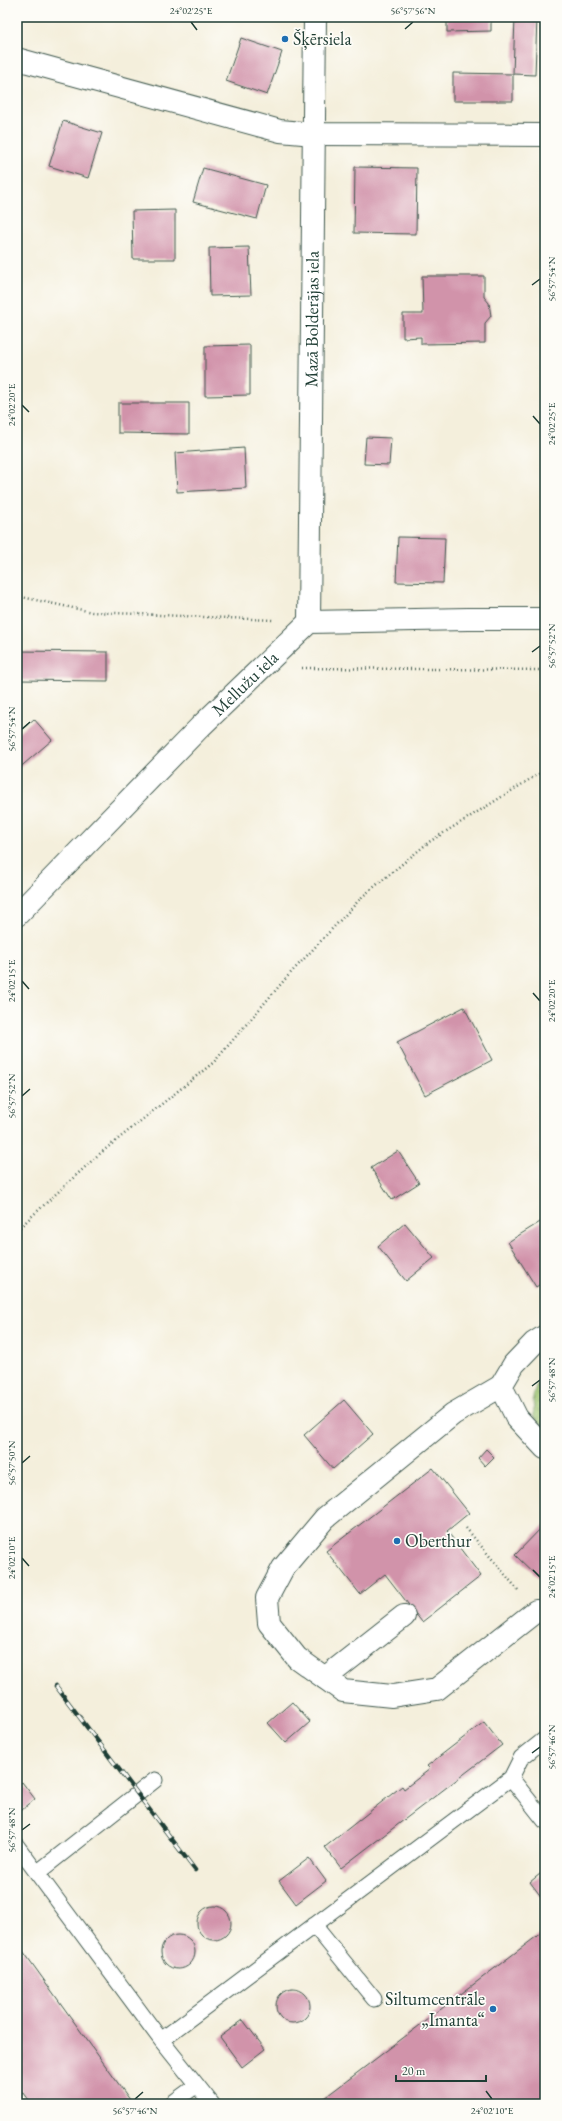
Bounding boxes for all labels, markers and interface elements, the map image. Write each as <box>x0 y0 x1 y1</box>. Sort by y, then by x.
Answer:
text: 24°02'25"E <box>170 4 213 17</box>
text: 56°57'56"N <box>391 4 436 17</box>
place label: Šķērsiela <box>293 27 352 50</box>
marker: Šķērsiela <box>280 34 290 44</box>
street label: Mazā Bolderājas iela <box>299 250 324 387</box>
text: 56°57'54"N <box>545 256 558 301</box>
text: 24°02'20"E <box>5 383 18 426</box>
text: 24°02'25"E <box>545 402 558 445</box>
text: 56°57'52"N <box>545 623 558 668</box>
street label: Mellužu iela <box>207 645 284 721</box>
text: 56°57'54"N <box>5 706 18 751</box>
text: 24°02'15"E <box>5 959 18 1002</box>
text: 24°02'20"E <box>545 979 558 1022</box>
text: 56°57'52"N <box>5 1073 18 1118</box>
text: 56°57'48"N <box>545 1357 558 1402</box>
text: 56°57'50"N <box>5 1440 18 1485</box>
place label: Oberthur <box>405 1529 471 1552</box>
text: 24°02'10"E <box>5 1536 18 1579</box>
marker: Oberthur <box>392 1536 402 1546</box>
text: 24°02'15"E <box>545 1555 558 1598</box>
text: 56°57'46"N <box>545 1724 558 1769</box>
text: 56°57'48"N <box>5 1807 18 1852</box>
place label: Siltumcentrāle „Imanta“ <box>385 1987 485 2031</box>
marker: Siltumcentrāle „Imanta“ <box>488 2004 498 2014</box>
scale bar <box>396 2057 486 2083</box>
text: 20 m <box>402 2063 426 2079</box>
text: 56°57'46"N <box>113 2104 158 2117</box>
text: 24°02'10"E <box>471 2104 514 2117</box>

